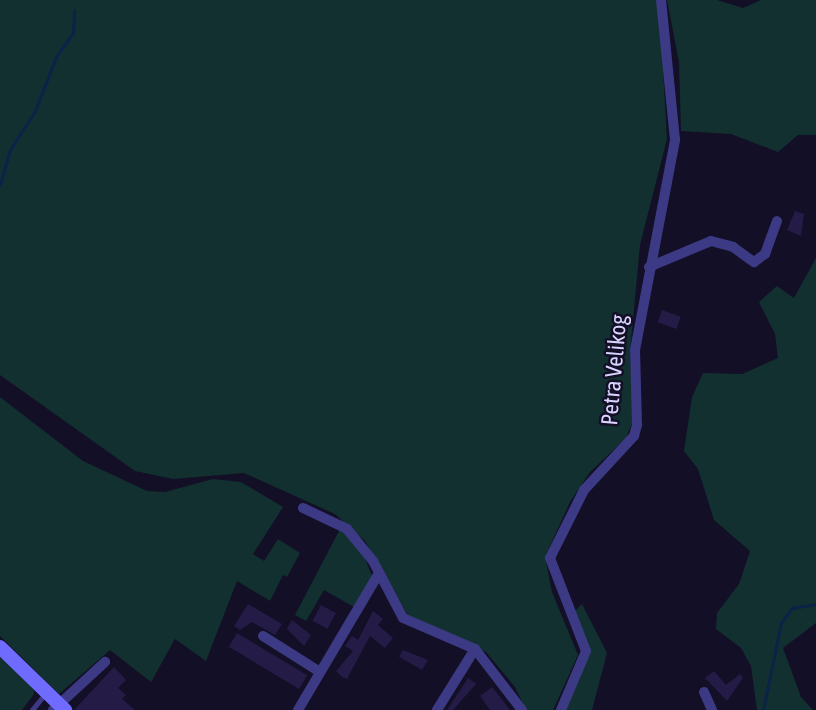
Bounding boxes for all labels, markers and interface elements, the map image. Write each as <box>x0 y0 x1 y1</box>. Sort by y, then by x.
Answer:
street label: Petra Velikog <box>595 313 633 427</box>

